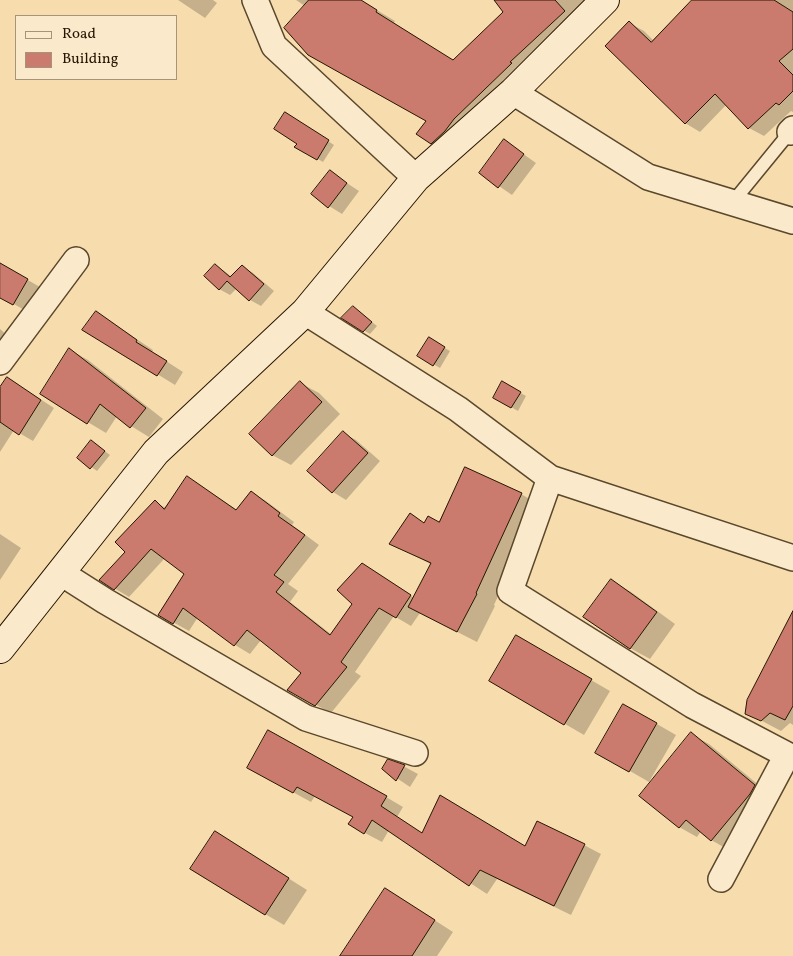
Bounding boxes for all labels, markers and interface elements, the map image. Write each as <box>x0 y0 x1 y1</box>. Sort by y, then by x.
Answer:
legend <box>15 15 178 80</box>
text: Road <box>62 24 96 45</box>
text: Building <box>62 49 118 70</box>

